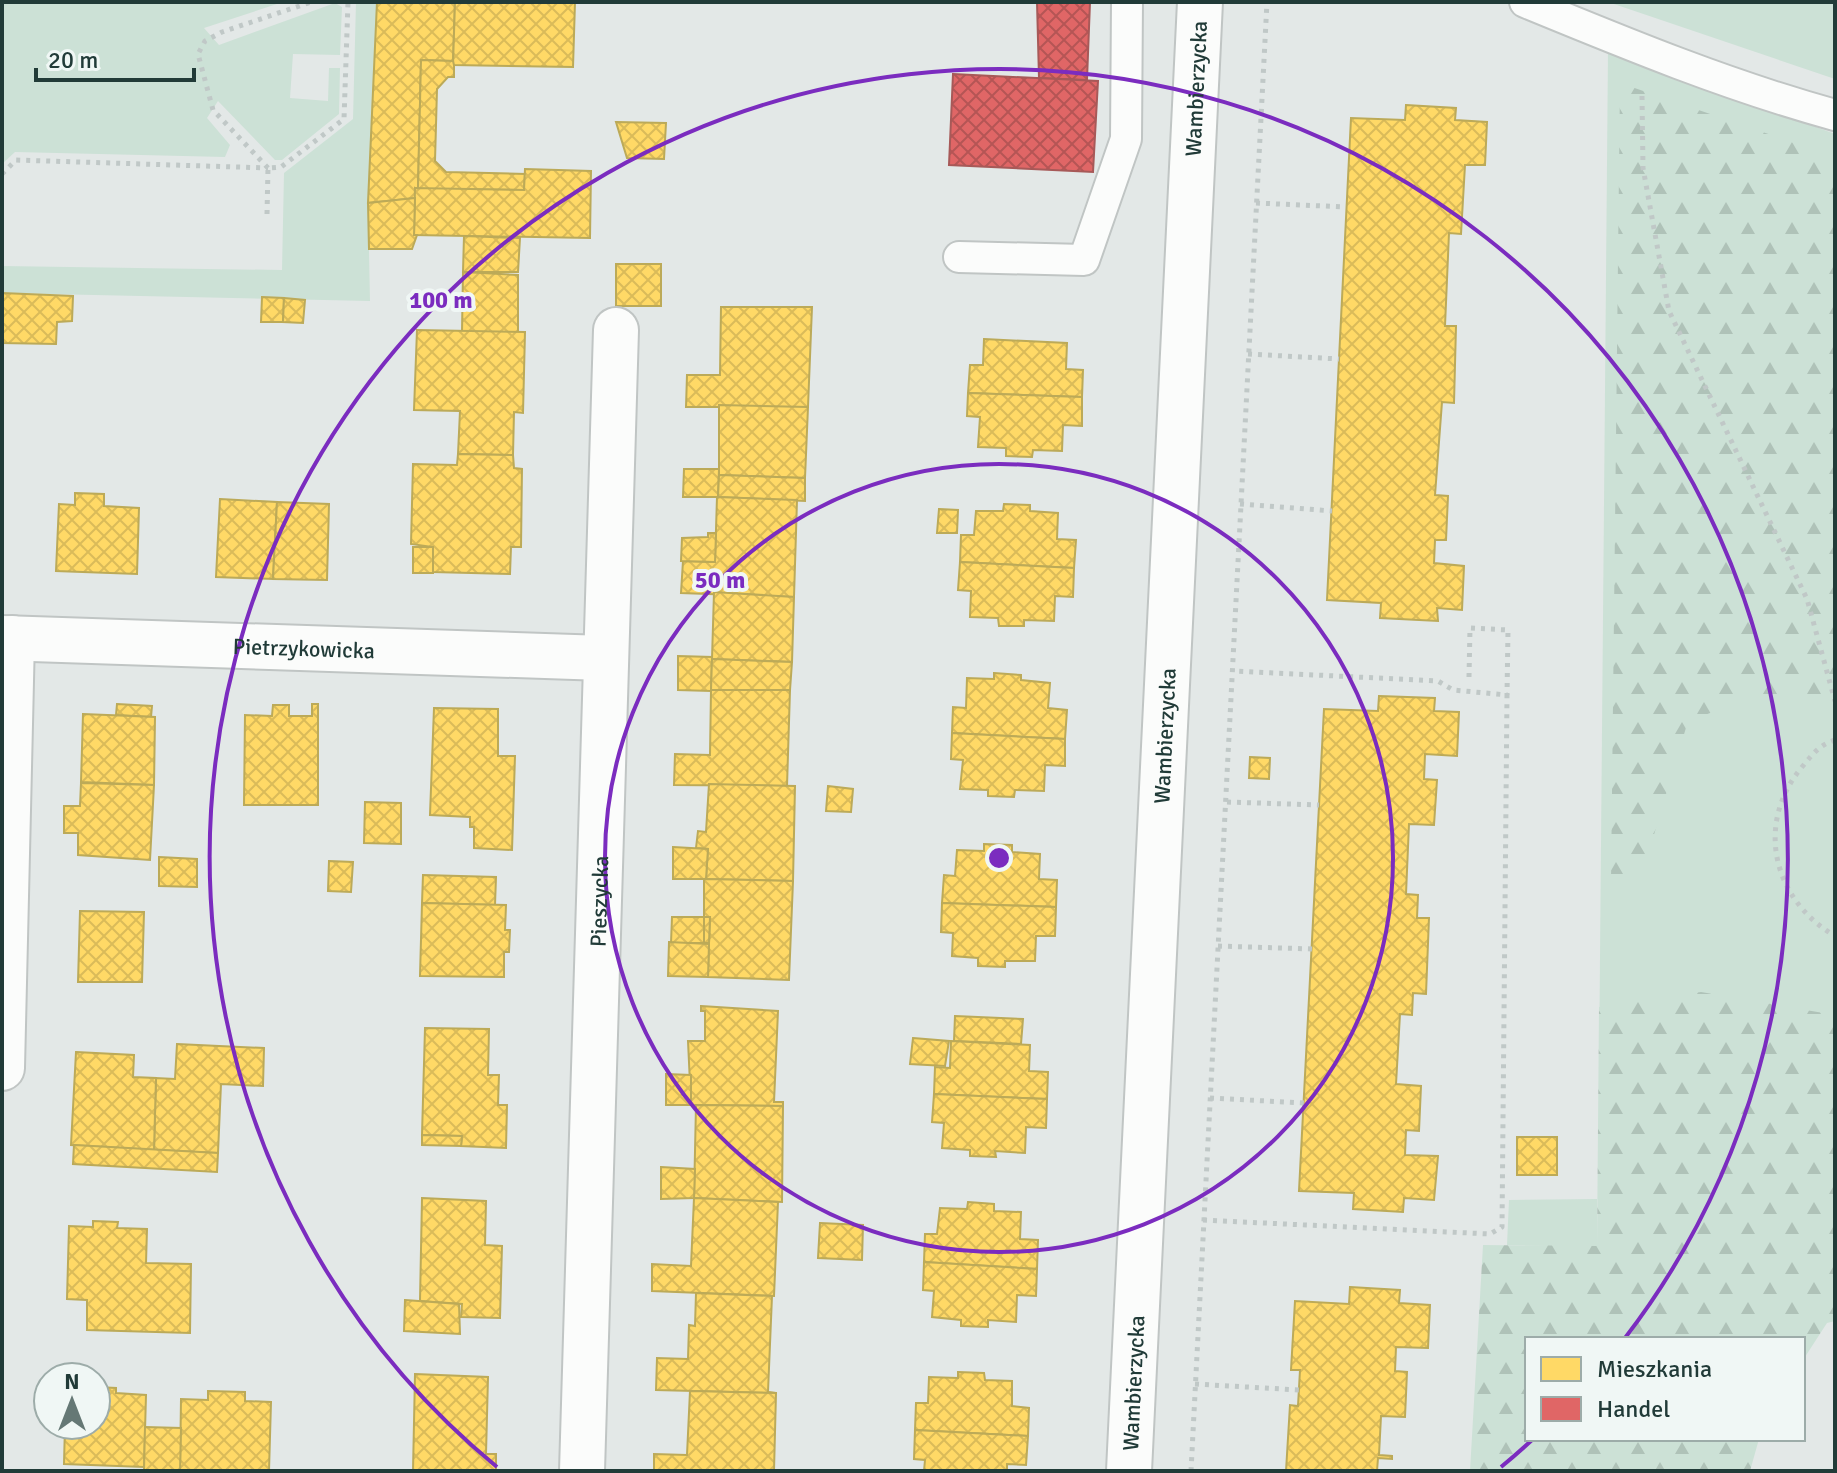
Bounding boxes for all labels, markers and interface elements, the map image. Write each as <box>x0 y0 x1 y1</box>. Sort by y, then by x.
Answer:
street label: Wambierzycka <box>1180 20 1213 157</box>
scale bar <box>36 32 194 82</box>
text: 20 m <box>48 45 98 75</box>
text: 100 m <box>409 285 473 315</box>
text: 50 m <box>695 565 745 595</box>
street label: Pietrzykowicka <box>232 633 375 664</box>
street label: Wambierzycka <box>1148 667 1182 804</box>
centre of rings <box>985 844 1013 872</box>
street label: Pieszycka <box>585 855 614 947</box>
street label: Wambierzycka <box>1117 1315 1151 1452</box>
legend <box>1525 1337 1805 1441</box>
text: Mieszkania <box>1597 1354 1712 1384</box>
north arrow <box>32 1361 112 1441</box>
text: N <box>64 1368 80 1395</box>
text: Handel <box>1597 1394 1670 1424</box>

